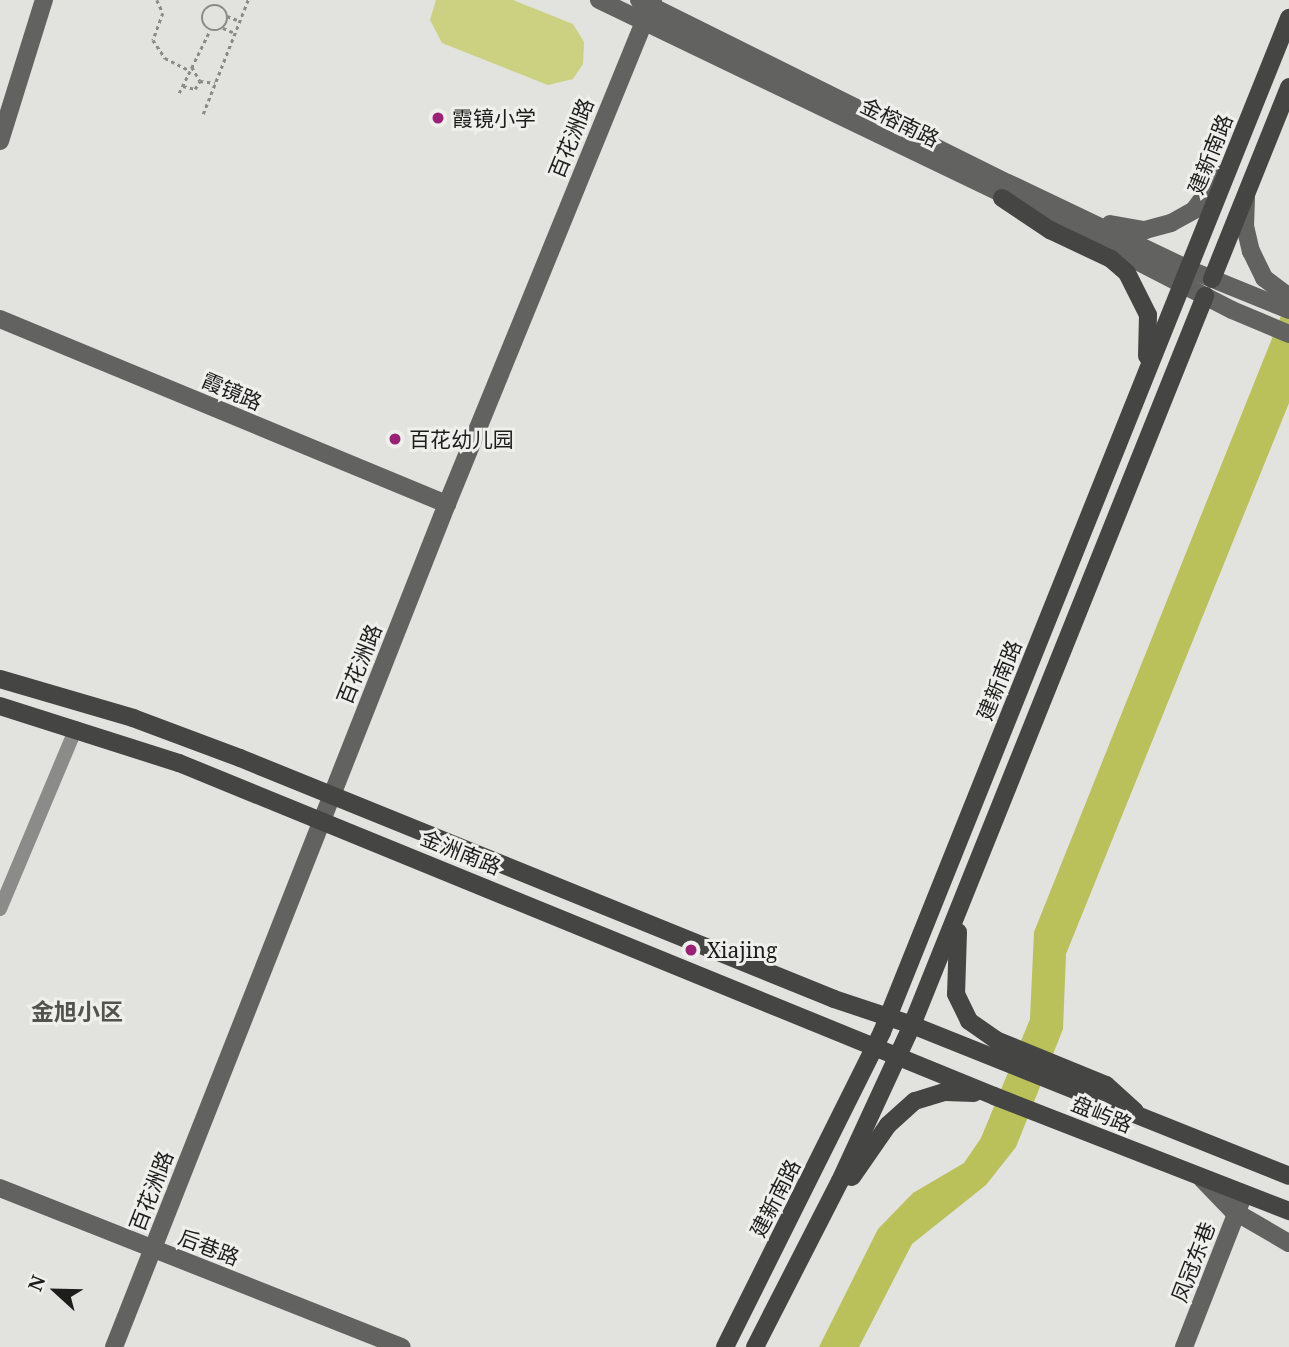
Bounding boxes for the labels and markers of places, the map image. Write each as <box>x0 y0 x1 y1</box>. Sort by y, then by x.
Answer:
place label: 霞镜小学 <box>452 105 536 131</box>
marker: 霞镜小学 <box>430 110 446 126</box>
place label: 百花幼儿园 <box>409 426 514 452</box>
marker: 百花幼儿园 <box>387 431 403 447</box>
place label: Xiajing <box>707 937 777 963</box>
marker: Xiajing <box>681 940 701 960</box>

